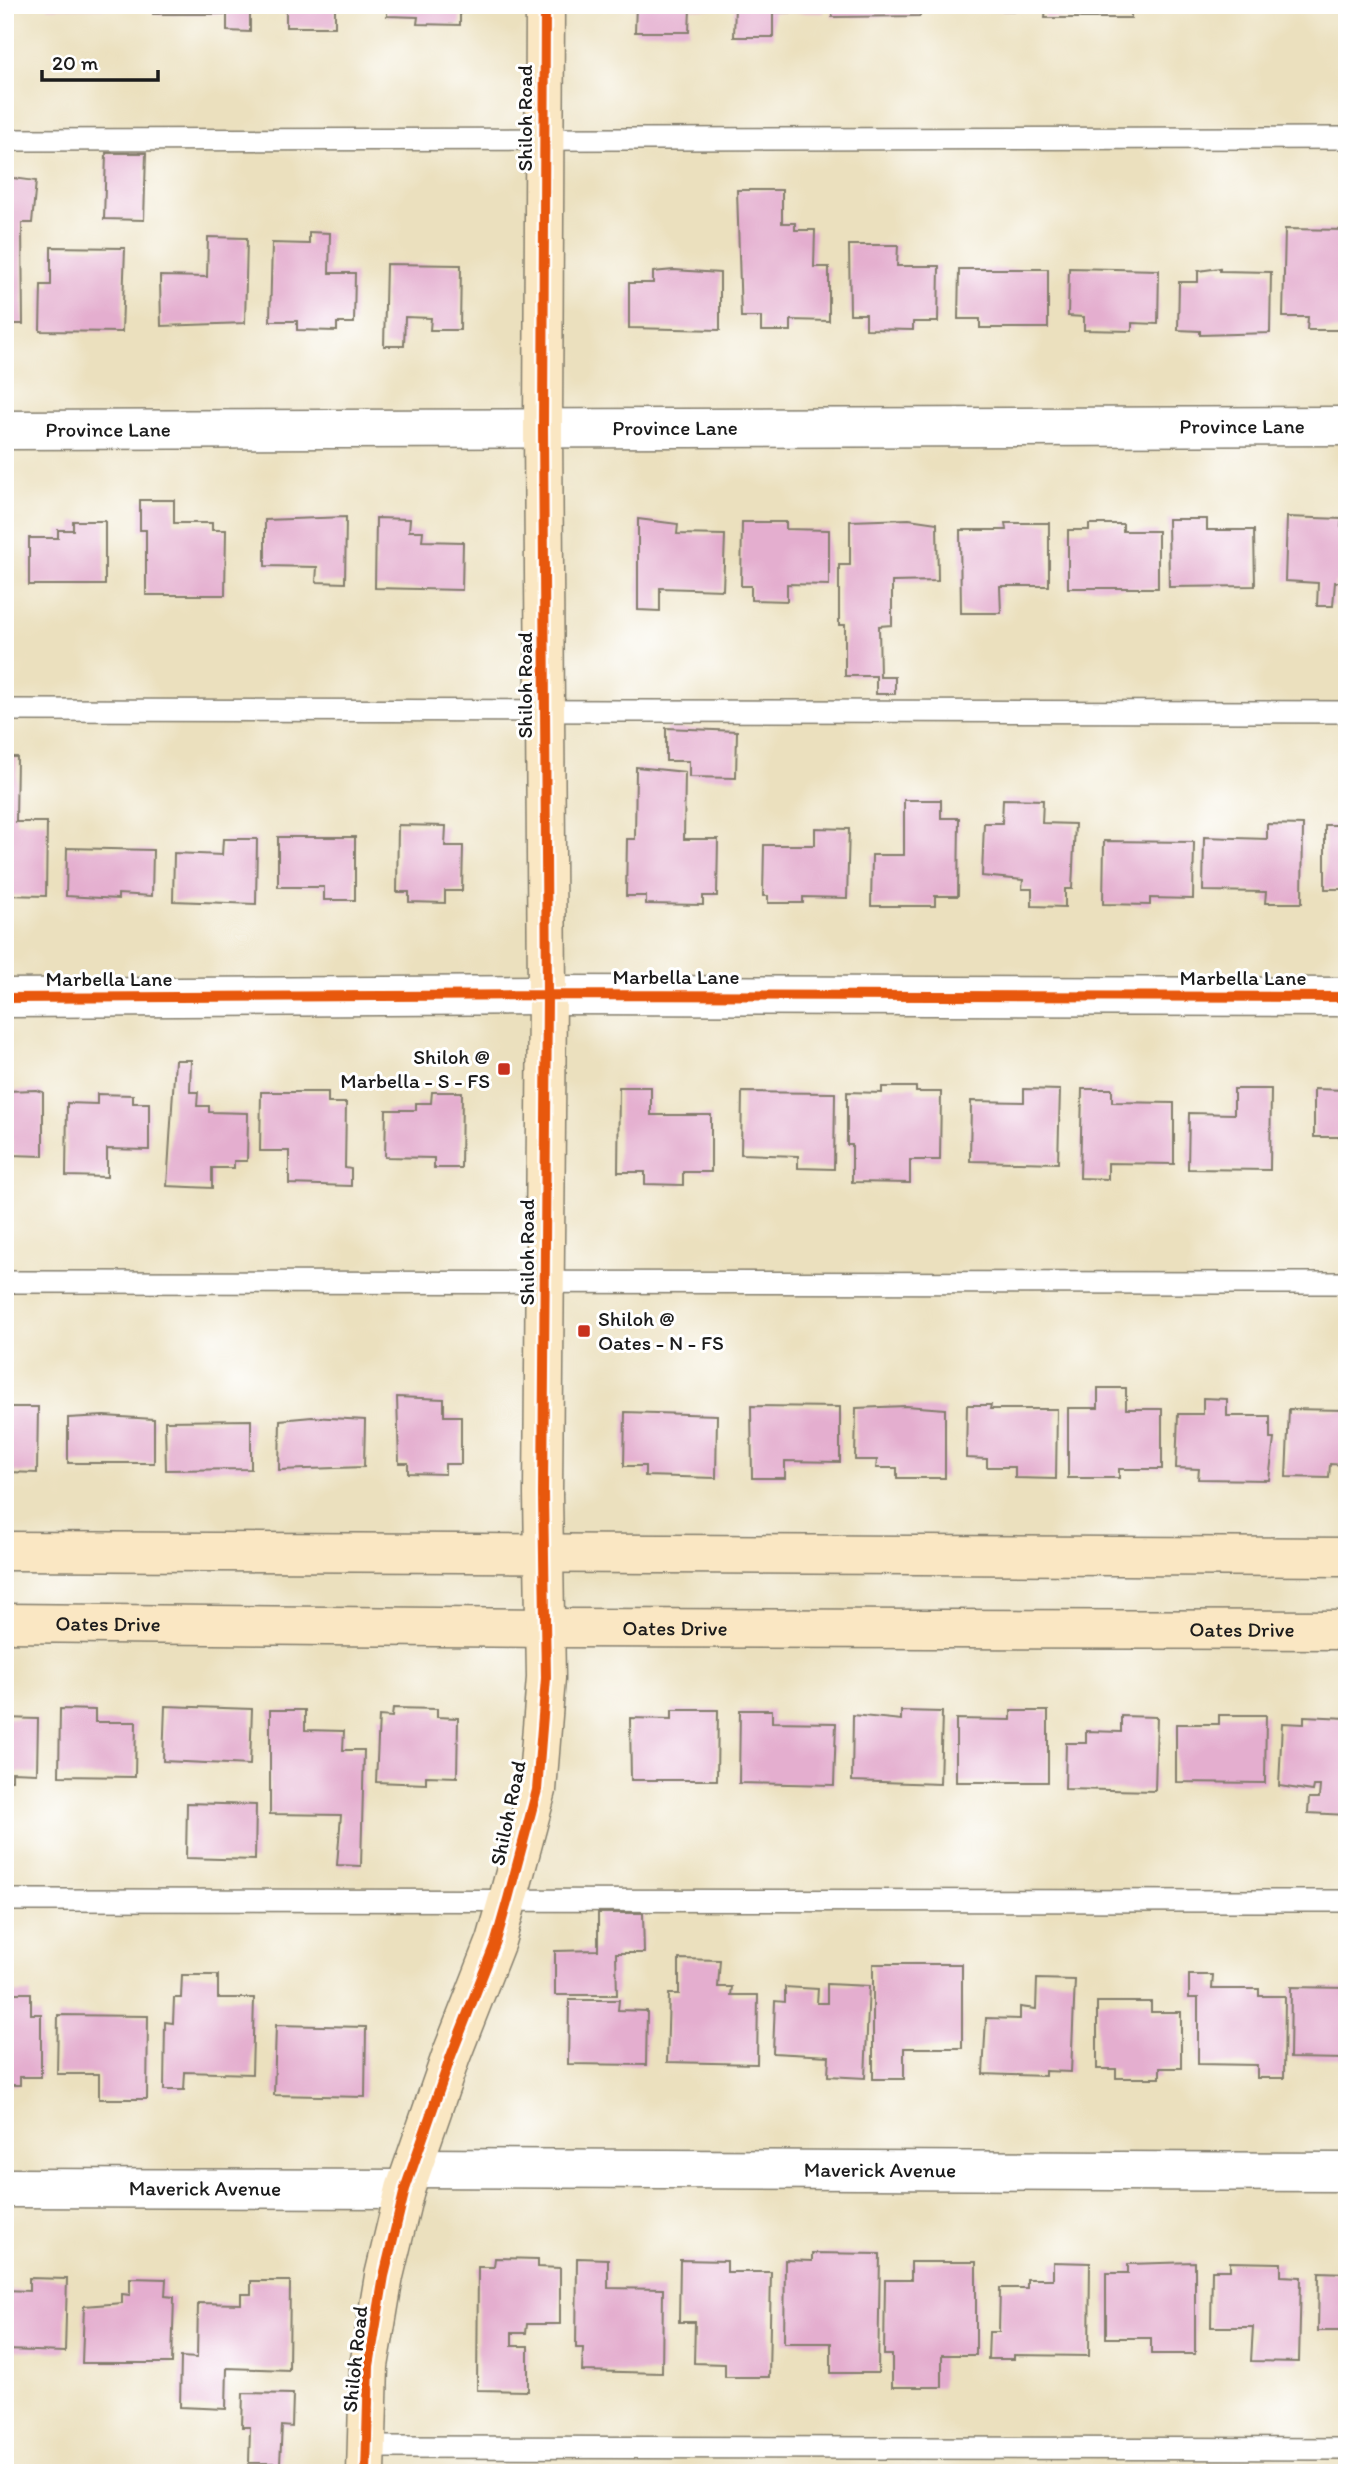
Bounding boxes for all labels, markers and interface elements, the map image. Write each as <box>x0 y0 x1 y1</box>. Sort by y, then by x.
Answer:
scale bar <box>42 38 158 82</box>
text: 20 m <box>52 50 99 75</box>
street label: Shiloh Road <box>512 64 537 171</box>
street label: Province Lane <box>1179 413 1305 439</box>
street label: Province Lane <box>612 415 738 440</box>
street label: Province Lane <box>45 417 171 442</box>
street label: Shiloh Road <box>512 631 537 738</box>
street label: Marbella Lane <box>613 964 739 989</box>
street label: Marbella Lane <box>1180 965 1306 990</box>
street label: Marbella Lane <box>46 966 172 991</box>
place label: Shiloh @ Marbella - S - FS <box>340 1044 490 1093</box>
marker: Shiloh @ Marbella - S - FS <box>496 1061 512 1077</box>
street label: Shiloh Road <box>514 1198 539 1305</box>
place label: Shiloh @ Oates - N - FS <box>598 1306 724 1355</box>
marker: Shiloh @ Oates - N - FS <box>576 1323 592 1339</box>
street label: Oates Drive <box>55 1610 161 1636</box>
street label: Oates Drive <box>622 1615 728 1640</box>
street label: Oates Drive <box>1189 1617 1295 1642</box>
street label: Shiloh Road <box>484 1758 531 1868</box>
street label: Maverick Avenue <box>804 2157 956 2182</box>
street label: Maverick Avenue <box>129 2175 281 2201</box>
street label: Shiloh Road <box>336 2304 373 2413</box>

